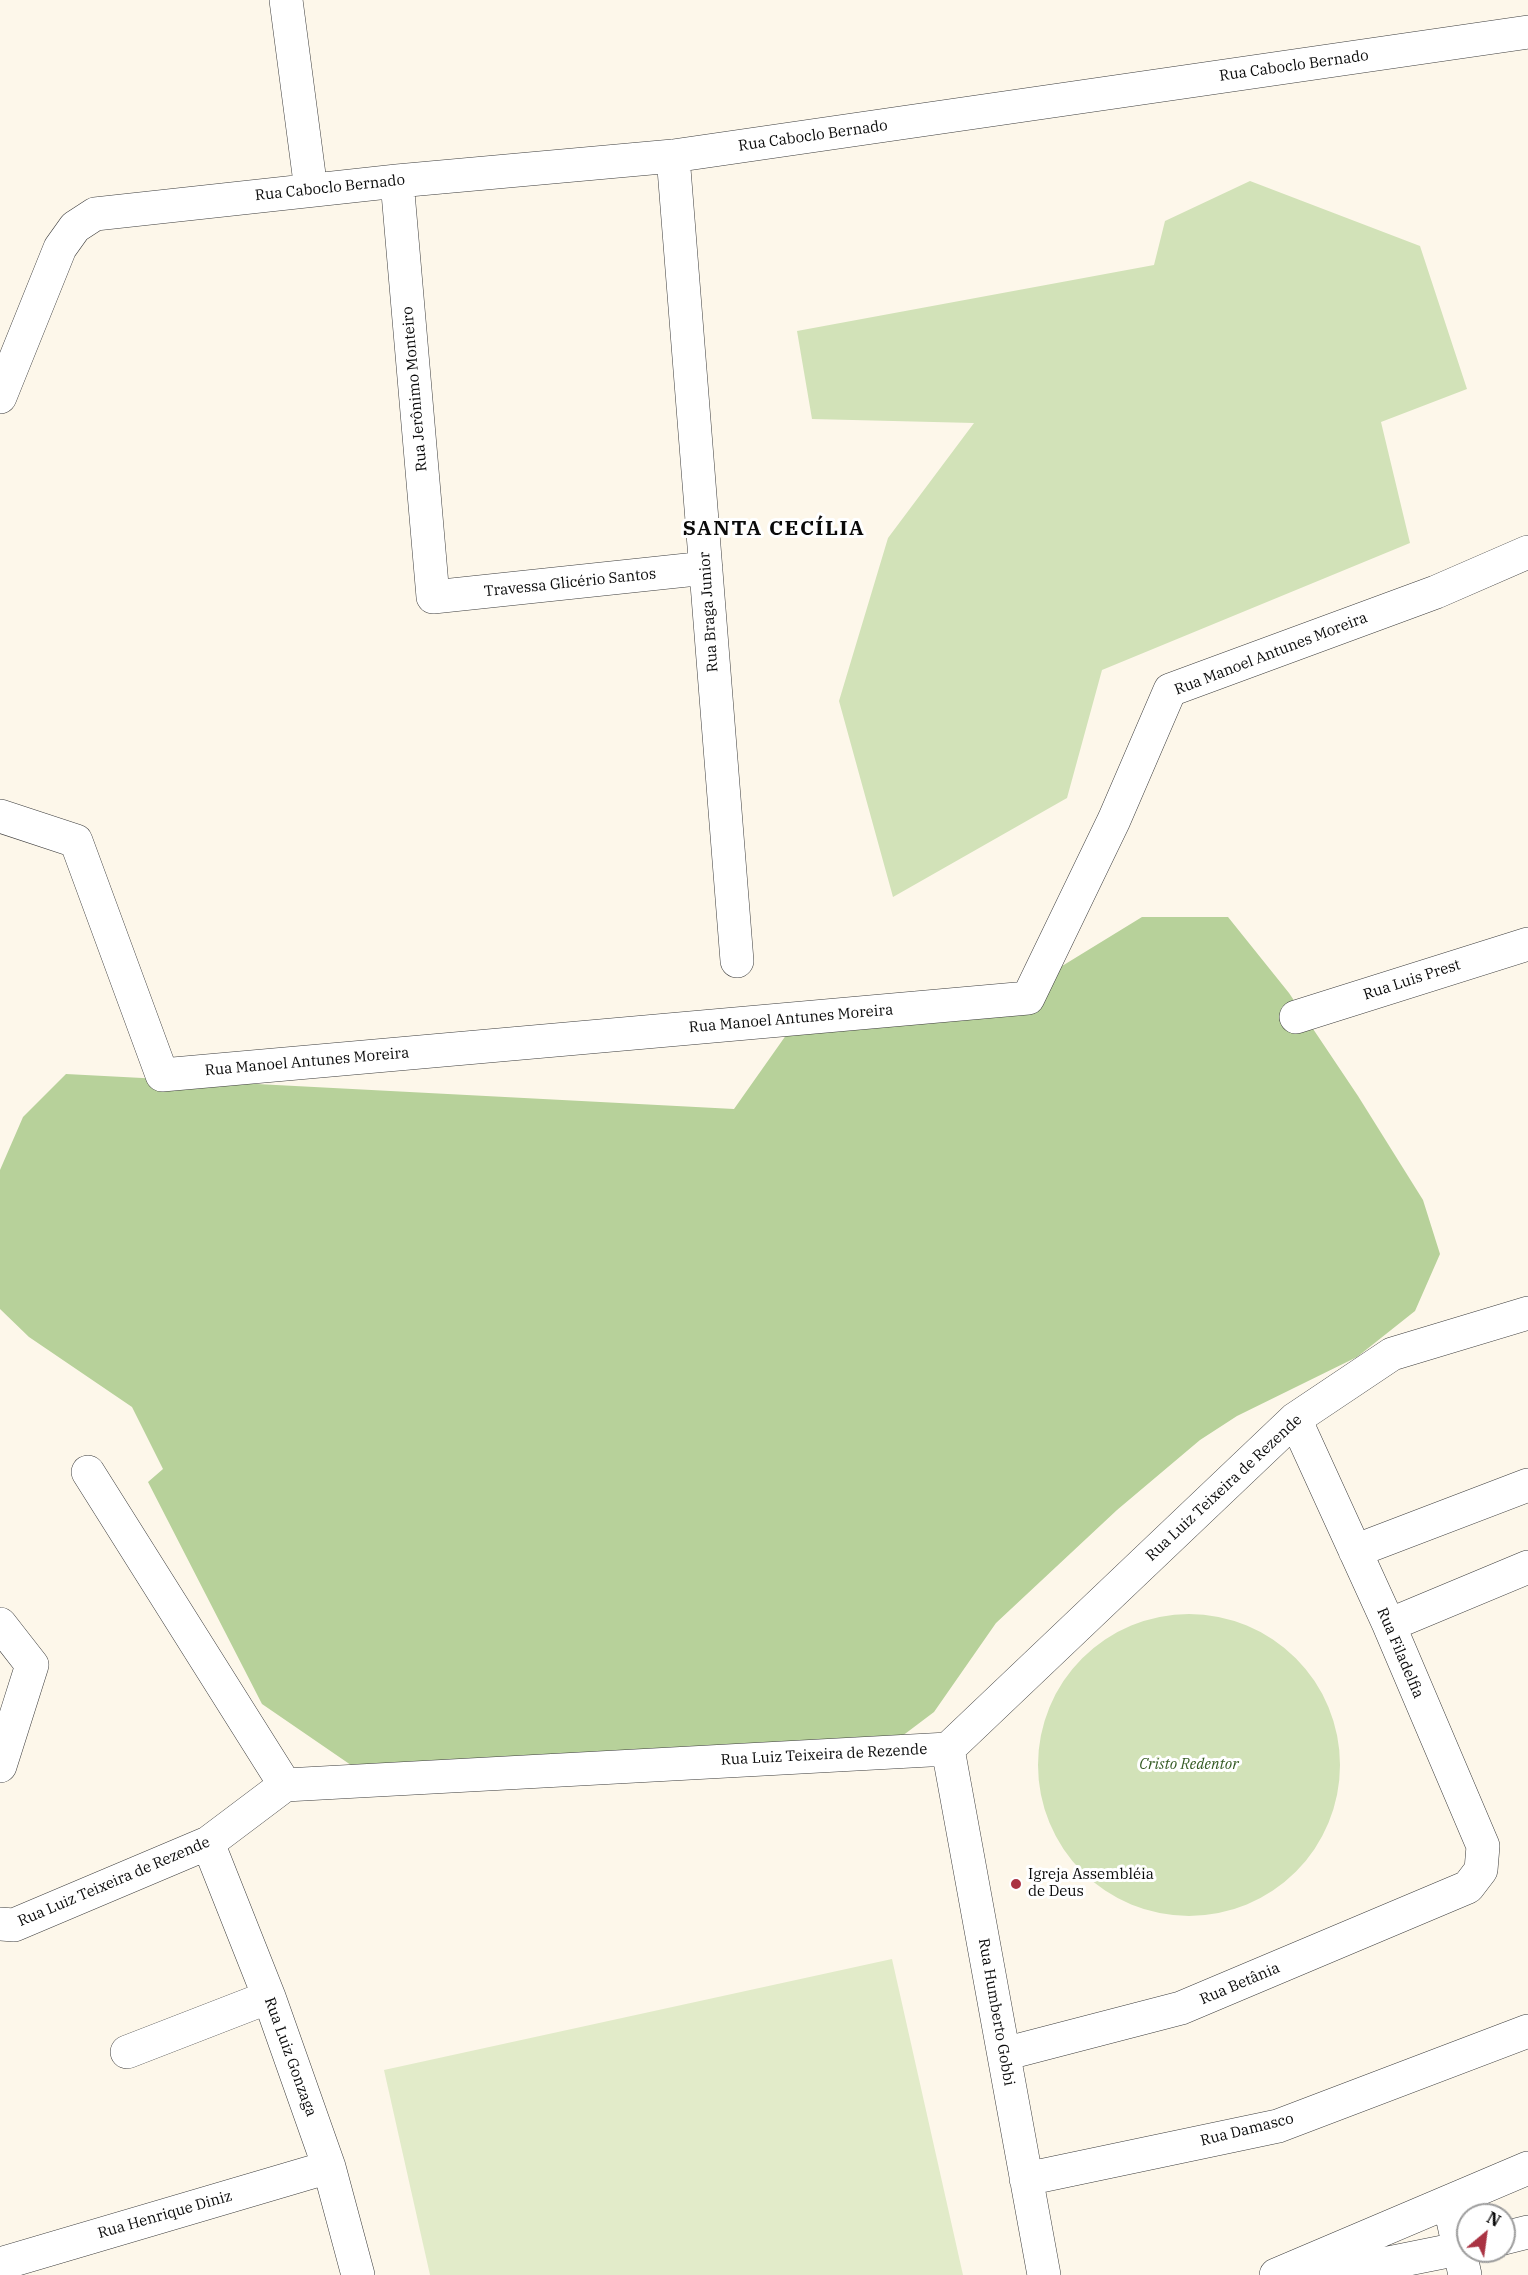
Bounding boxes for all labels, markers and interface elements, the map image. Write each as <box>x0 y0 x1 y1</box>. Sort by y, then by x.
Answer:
street label: Rua Caboclo Bernado <box>1218 47 1370 85</box>
street label: Rua Caboclo Bernado <box>737 117 889 155</box>
street label: Rua Caboclo Bernado <box>254 171 406 205</box>
street label: Rua Jerônimo Monteiro <box>399 306 431 472</box>
district label: SANTA CECÍLIA <box>683 516 865 542</box>
street label: Rua Braga Junior <box>696 551 722 673</box>
street label: Travessa Glicério Santos <box>483 565 657 601</box>
street label: Rua Manoel Antunes Moreira <box>1172 609 1370 699</box>
street label: Rua Luis Prest <box>1361 956 1463 1004</box>
street label: Rua Manoel Antunes Moreira <box>688 1001 894 1037</box>
street label: Rua Manoel Antunes Moreira <box>204 1044 410 1080</box>
street label: Rua Luiz Teixeira de Rezende <box>1142 1411 1306 1565</box>
street label: Rua Filadelfia <box>1373 1605 1427 1701</box>
street label: Rua Luiz Teixeira de Rezende <box>720 1741 928 1769</box>
park label: Cristo Redentor <box>1139 1756 1239 1774</box>
street label: Rua Luiz Teixeira de Rezende <box>15 1833 213 1931</box>
place label: Igreja Assembléia de Deus <box>1028 1866 1154 1901</box>
marker: Igreja Assembléia de Deus <box>1009 1877 1023 1891</box>
street label: Rua Humberto Gobbi <box>974 1937 1018 2087</box>
street label: Rua Betânia <box>1197 1959 1283 2009</box>
street label: Rua Luiz Gonzaga <box>260 1995 320 2119</box>
street label: Rua Damasco <box>1198 2110 1296 2150</box>
street label: Rua Henrique Diniz <box>96 2187 234 2243</box>
north arrow <box>1456 2203 1516 2263</box>
text: N <box>1483 2207 1504 2231</box>

